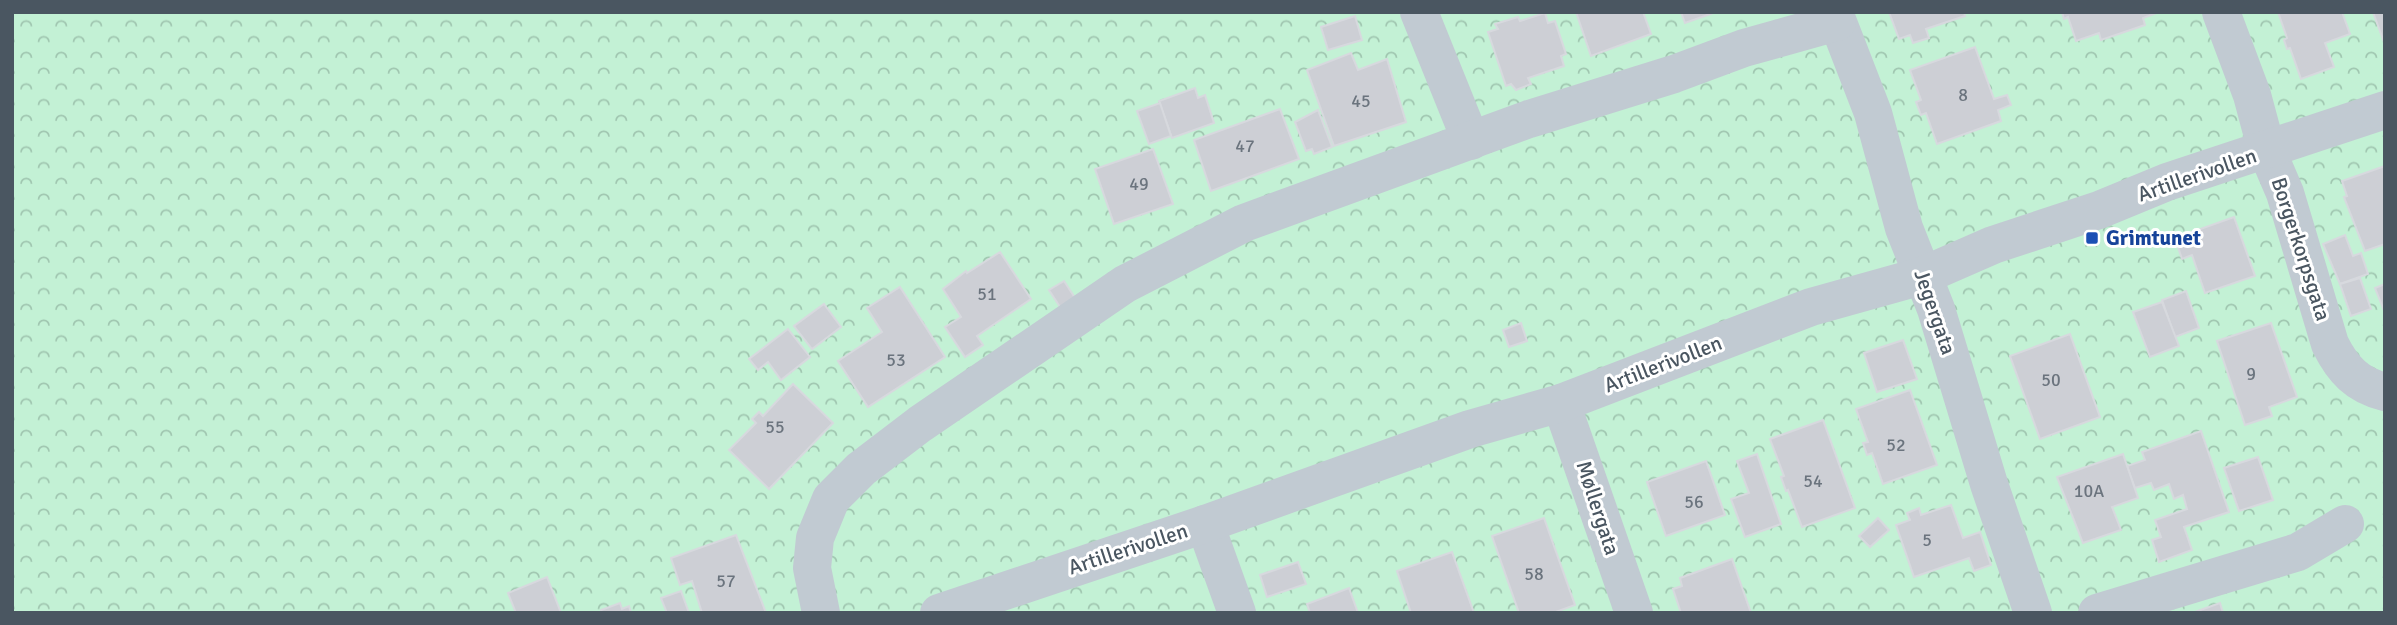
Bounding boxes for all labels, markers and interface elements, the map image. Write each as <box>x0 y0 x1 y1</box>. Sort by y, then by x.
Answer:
house number: 8 <box>1958 84 1968 106</box>
house number: 45 <box>1351 90 1371 112</box>
house number: 47 <box>1235 135 1255 157</box>
street label: Artillerivollen <box>2134 142 2260 208</box>
house number: 49 <box>1129 173 1149 195</box>
street label: Borgerkorpsgata <box>2266 174 2336 324</box>
place label: Grimtunet <box>2106 225 2201 251</box>
marker: Grimtunet <box>2084 230 2100 246</box>
street label: Jegergata <box>1908 266 1962 358</box>
house number: 51 <box>977 283 997 305</box>
street label: Artillerivollen <box>1600 330 1726 398</box>
house number: 53 <box>886 349 906 371</box>
house number: 9 <box>2246 363 2256 385</box>
house number: 50 <box>2041 369 2061 391</box>
house number: 55 <box>765 416 785 438</box>
house number: 52 <box>1886 434 1906 456</box>
street label: Møllergata <box>1571 458 1625 558</box>
house number: 54 <box>1803 470 1823 492</box>
house number: 10A <box>2074 480 2104 502</box>
house number: 56 <box>1684 491 1704 513</box>
street label: Artillerivollen <box>1065 517 1191 581</box>
house number: 5 <box>1922 529 1932 551</box>
house number: 58 <box>1524 563 1544 585</box>
house number: 57 <box>716 570 736 592</box>

